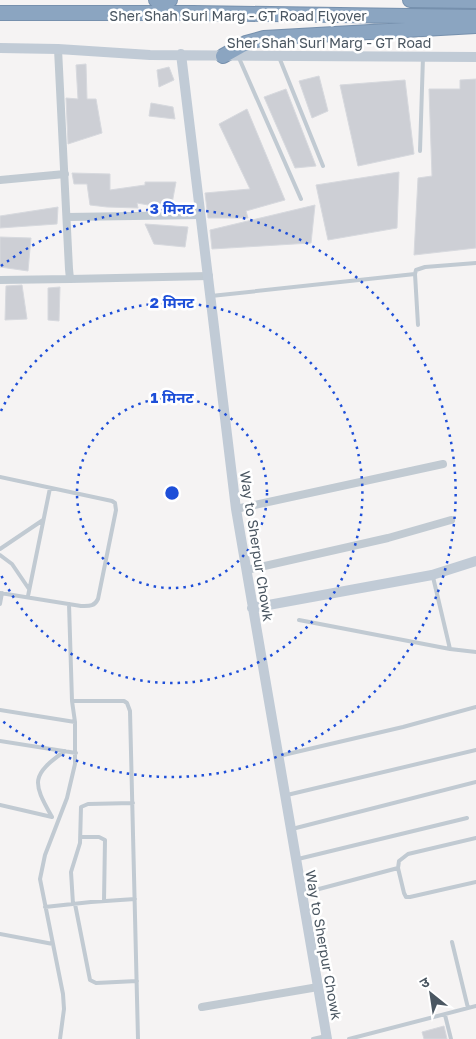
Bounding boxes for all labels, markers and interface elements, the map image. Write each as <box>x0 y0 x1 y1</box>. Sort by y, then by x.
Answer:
street label: Sher Shah Suri Marg - GT Road Flyover <box>109 7 367 24</box>
street label: Sher Shah Suri Marg - GT Road <box>227 34 431 51</box>
text: 3 मिनट <box>150 199 195 217</box>
text: 2 मिनट <box>150 293 195 311</box>
text: 1 मिनट <box>151 388 194 406</box>
street label: Way to Sherpur Chowk <box>237 470 277 623</box>
centre of rings <box>163 484 181 502</box>
street label: Way to Sherpur Chowk <box>302 869 346 1021</box>
north arrow <box>406 969 456 1019</box>
text: उ <box>416 972 433 992</box>

